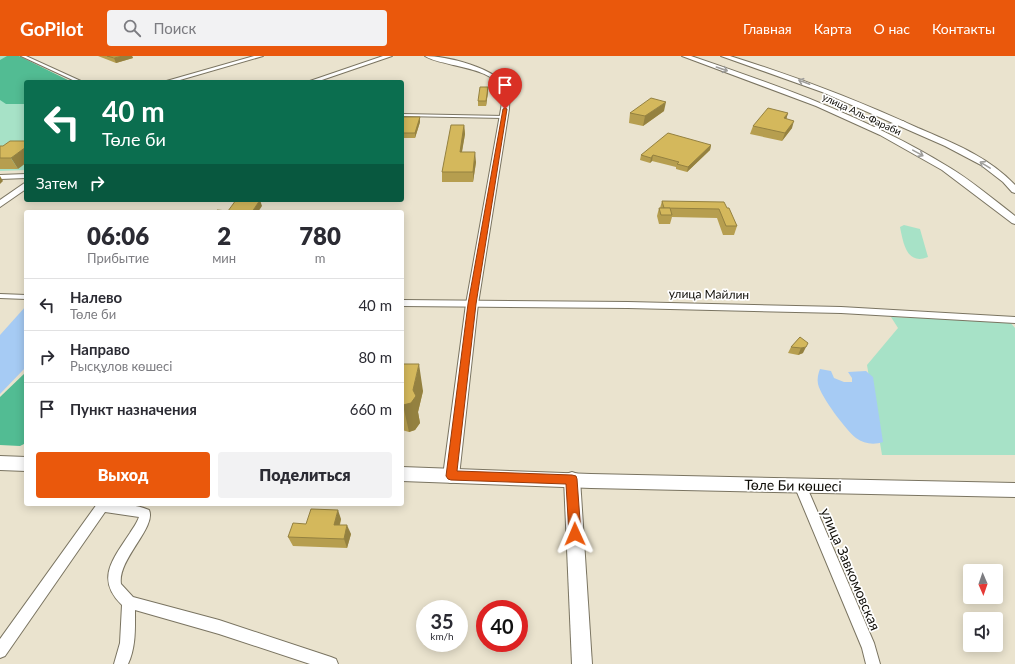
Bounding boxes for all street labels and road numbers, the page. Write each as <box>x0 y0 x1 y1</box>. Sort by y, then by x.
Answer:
street label: улица Аль-Фараби <box>821 90 904 138</box>
street label: улица Майлин <box>669 286 749 302</box>
street label: Төле Би көшесі <box>744 476 842 494</box>
street label: улица Завкомовская <box>818 505 884 633</box>

